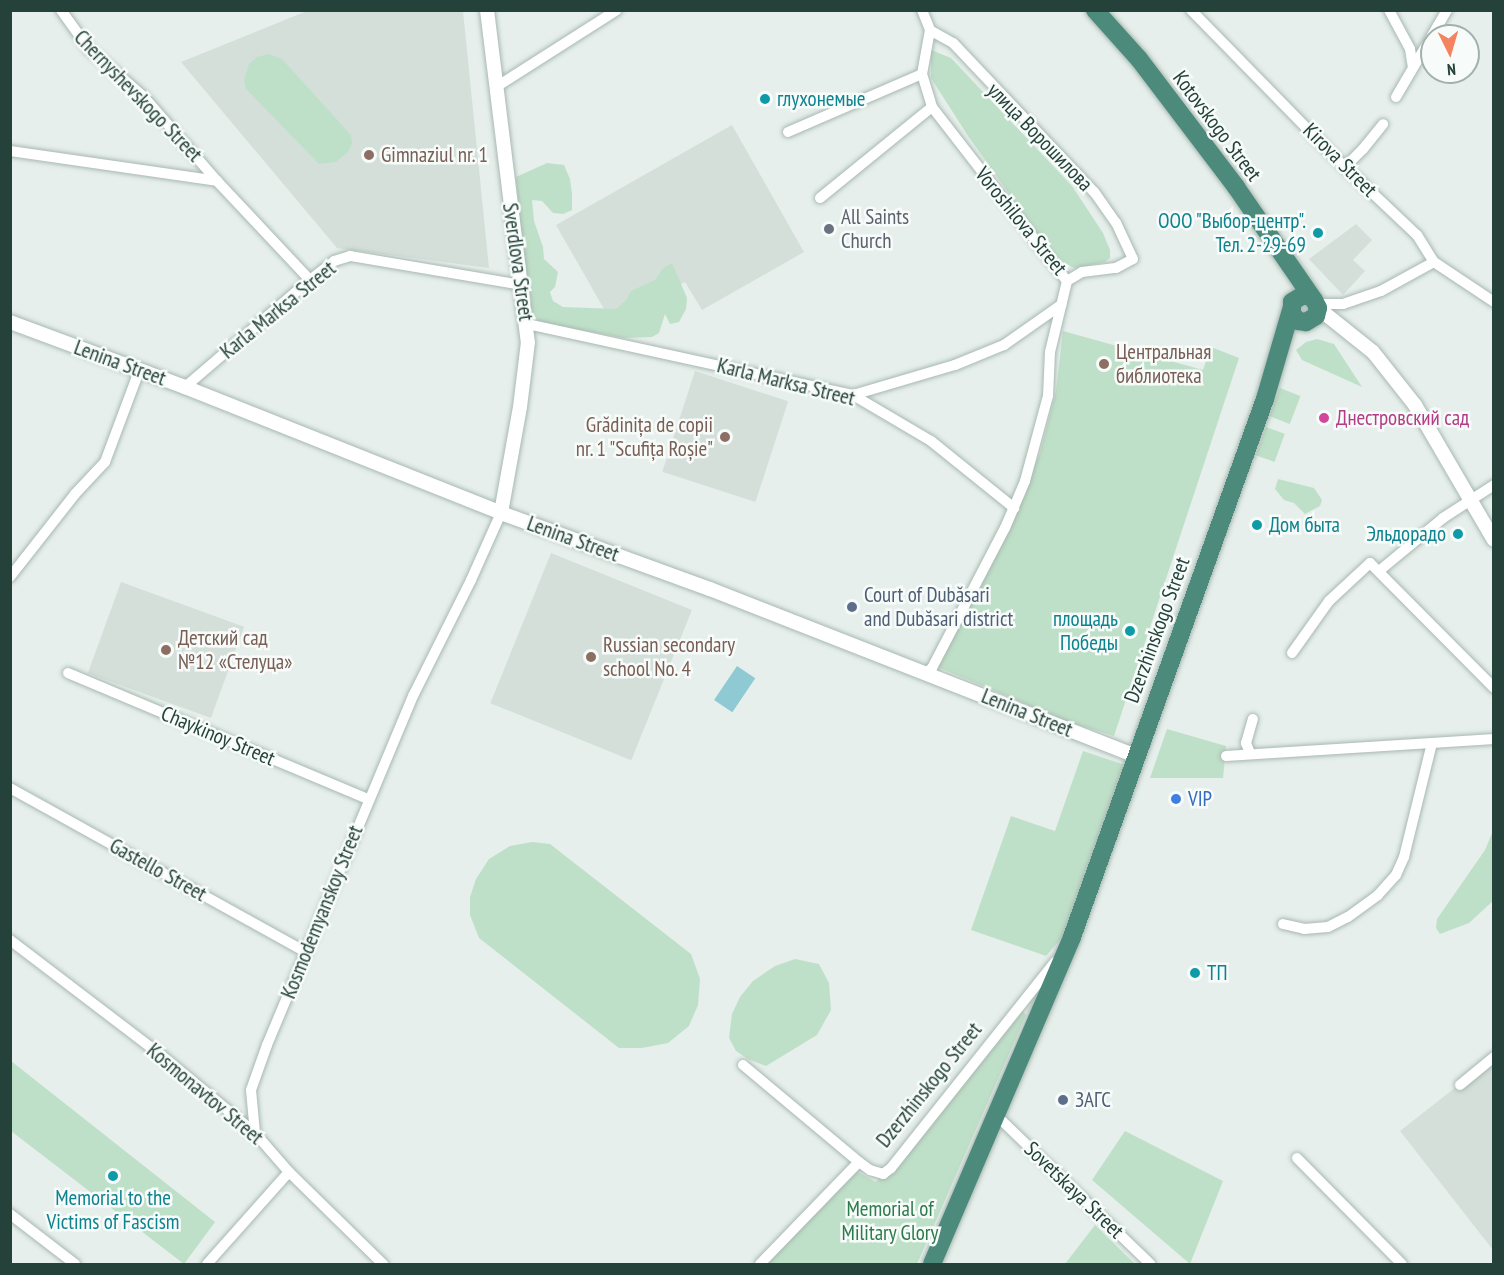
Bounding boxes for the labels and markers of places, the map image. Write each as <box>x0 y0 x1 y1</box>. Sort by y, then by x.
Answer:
place label: глухонемые <box>777 86 865 112</box>
marker: глухонемые <box>758 92 772 106</box>
place label: Gimnaziul nr. 1 <box>381 142 489 168</box>
marker: Gimnaziul nr. 1 <box>362 148 376 162</box>
place label: All Saints Church <box>841 204 909 254</box>
place label: ООО "Выбор-центр". Тел. 2-29-69 <box>1157 208 1306 258</box>
marker: All Saints Church <box>822 222 836 236</box>
marker: ООО "Выбор-центр". Тел. 2-29-69 <box>1311 226 1325 240</box>
place label: Центральная библиотека <box>1116 339 1211 389</box>
marker: Центральная библиотека <box>1097 357 1111 371</box>
place label: Днестровский сад <box>1336 405 1469 431</box>
marker: Днестровский сад <box>1317 411 1331 425</box>
place label: Grădinița de copii nr. 1 "Scufița Roșie" <box>573 412 713 462</box>
marker: Grădinița de copii nr. 1 "Scufița Roșie" <box>718 430 732 444</box>
place label: Дом быта <box>1269 512 1340 538</box>
marker: Дом быта <box>1250 518 1264 532</box>
place label: Эльдорадо <box>1366 521 1446 547</box>
marker: Эльдорадо <box>1451 527 1465 541</box>
place label: Court of Dubăsari and Dubăsari district <box>864 582 1013 632</box>
marker: Court of Dubăsari and Dubăsari district <box>845 600 859 614</box>
place label: площадь Победы <box>1053 606 1118 656</box>
marker: площадь Победы <box>1123 624 1137 638</box>
place label: Детский сад №12 «Стелуца» <box>178 625 292 675</box>
place label: Russian secondary school No. 4 <box>603 632 735 682</box>
marker: Детский сад №12 «Стелуца» <box>159 643 173 657</box>
marker: Russian secondary school No. 4 <box>584 650 598 664</box>
place label: VIP <box>1188 786 1212 812</box>
marker: VIP <box>1169 792 1183 806</box>
place label: ТП <box>1207 960 1227 986</box>
marker: ТП <box>1188 966 1202 980</box>
place label: ЗАГС <box>1075 1087 1111 1113</box>
marker: ЗАГС <box>1056 1093 1070 1107</box>
marker: Memorial to the Victims of Fascism <box>106 1169 120 1183</box>
place label: Memorial to the Victims of Fascism <box>47 1185 179 1235</box>

